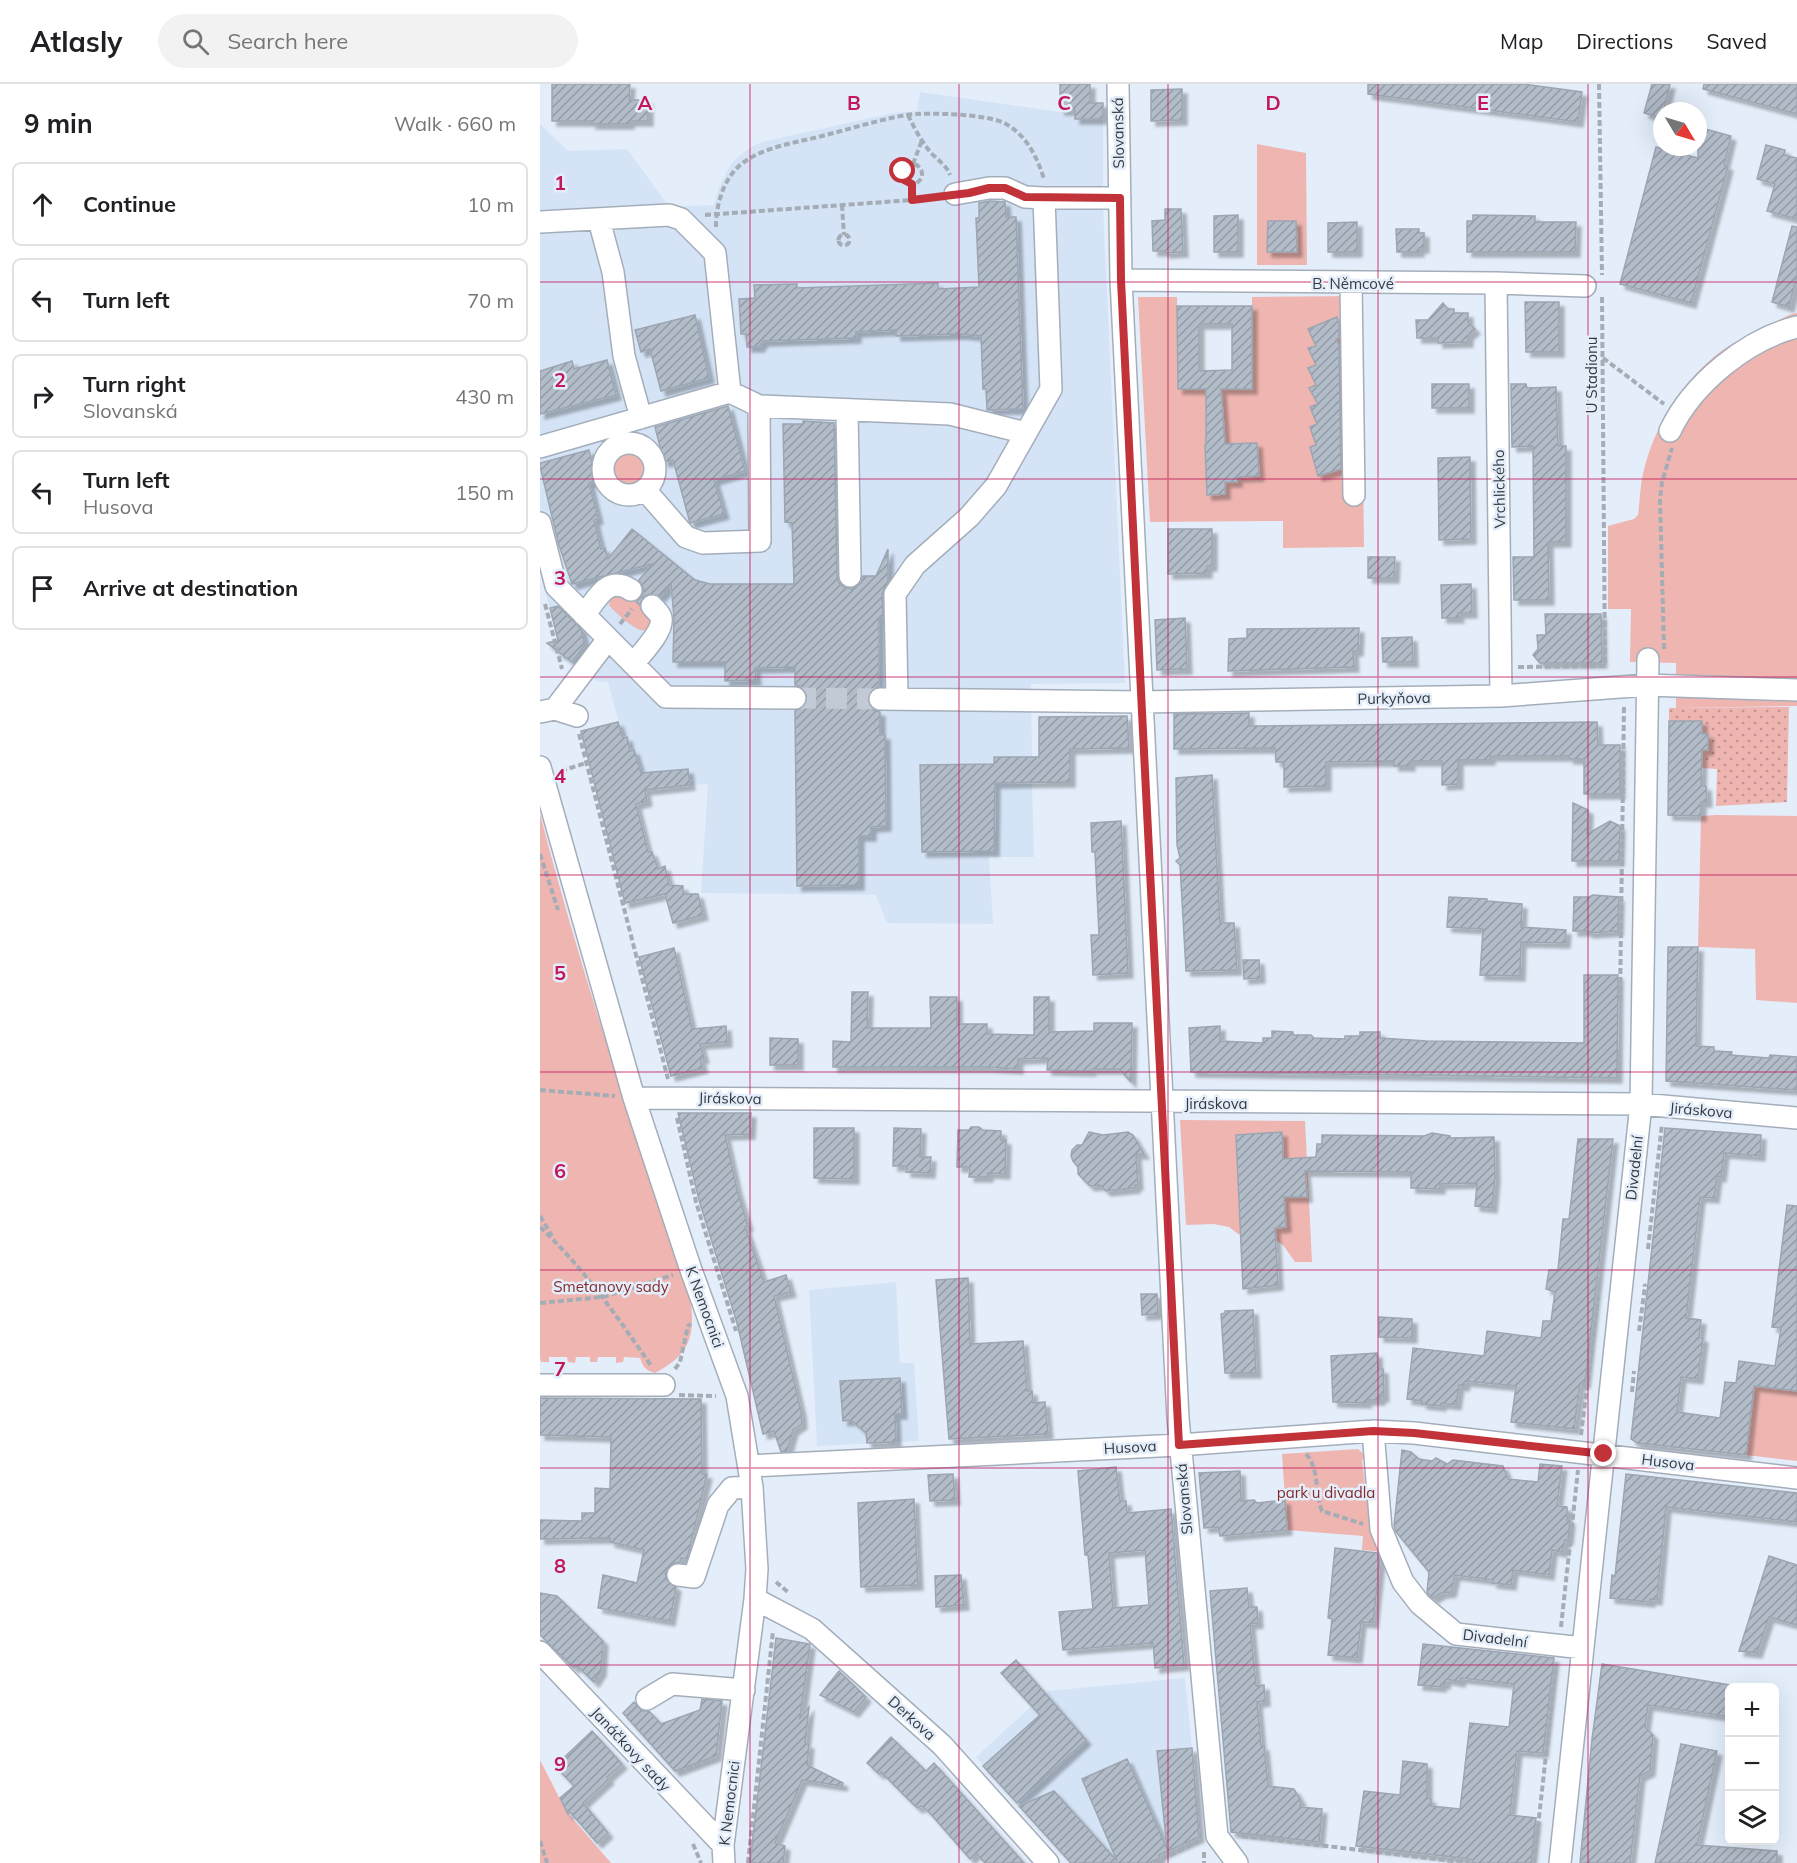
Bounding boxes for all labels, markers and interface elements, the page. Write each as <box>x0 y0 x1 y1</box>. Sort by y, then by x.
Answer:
search box <box>158 14 578 68</box>
text: Atlasly <box>30 24 122 59</box>
icon: search <box>179 25 212 58</box>
text: Search here <box>227 27 348 55</box>
text: Map <box>1500 28 1543 54</box>
text: Directions <box>1576 28 1673 54</box>
text: Saved <box>1706 28 1767 54</box>
text: A <box>638 90 653 115</box>
text: B <box>847 90 861 115</box>
text: C <box>1057 90 1071 115</box>
text: D <box>1265 90 1281 115</box>
text: E <box>1477 90 1489 115</box>
street label: Slovanská <box>1108 97 1128 169</box>
north arrow <box>1653 102 1707 156</box>
text: 9 min <box>24 107 93 140</box>
text: Walk · 660 m <box>394 111 516 136</box>
route start <box>889 157 915 183</box>
text: 1 <box>554 170 566 195</box>
icon: ahead <box>26 188 59 221</box>
text: Continue <box>83 190 176 218</box>
text: 10 m <box>467 192 514 217</box>
street label: B. Němcové <box>1312 274 1394 293</box>
icon: left <box>26 284 59 317</box>
text: Turn left <box>83 286 170 314</box>
text: 70 m <box>467 288 514 313</box>
street label: U Stadionu <box>1582 336 1601 414</box>
text: 2 <box>554 367 566 392</box>
text: Turn right <box>83 370 186 398</box>
icon: right <box>26 380 59 413</box>
text: 430 m <box>455 384 514 409</box>
text: Slovanská <box>83 398 178 423</box>
street label: Vrchlického <box>1489 449 1509 529</box>
text: Turn left <box>83 466 170 494</box>
icon: left <box>26 476 59 509</box>
text: 150 m <box>455 480 514 505</box>
text: Husova <box>83 494 153 519</box>
text: 3 <box>554 565 566 590</box>
icon: arrive <box>26 572 59 605</box>
text: Arrive at destination <box>83 574 298 602</box>
street label: Purkyňova <box>1357 688 1431 708</box>
text: 4 <box>554 763 566 788</box>
text: 5 <box>554 960 566 985</box>
street label: Jiráskova <box>698 1088 762 1108</box>
street label: Jiráskova <box>1184 1094 1248 1113</box>
street label: Jiráskova <box>1669 1098 1733 1122</box>
street label: Divadelní <box>1621 1133 1647 1201</box>
text: 6 <box>554 1158 566 1183</box>
street label: K Nemocnici <box>681 1264 729 1350</box>
park label: Smetanovy sady <box>553 1277 669 1296</box>
text: 7 <box>554 1356 566 1381</box>
street label: Husova <box>1103 1436 1157 1458</box>
route end <box>1590 1440 1616 1466</box>
street label: Husova <box>1641 1449 1695 1475</box>
street label: Slovanská <box>1171 1463 1197 1535</box>
park label: park u divadla <box>1277 1483 1375 1502</box>
text: 8 <box>554 1553 566 1578</box>
street label: Divadelní <box>1462 1625 1530 1652</box>
map controls <box>1725 1683 1779 1845</box>
button: + <box>1725 1683 1779 1737</box>
street label: Derkova <box>884 1692 940 1744</box>
street label: Janáčkovy sady <box>587 1703 675 1795</box>
button: − <box>1725 1737 1779 1791</box>
text: 9 <box>554 1751 566 1776</box>
street label: K Nemocnici <box>714 1760 744 1846</box>
button: layers <box>1725 1791 1779 1845</box>

